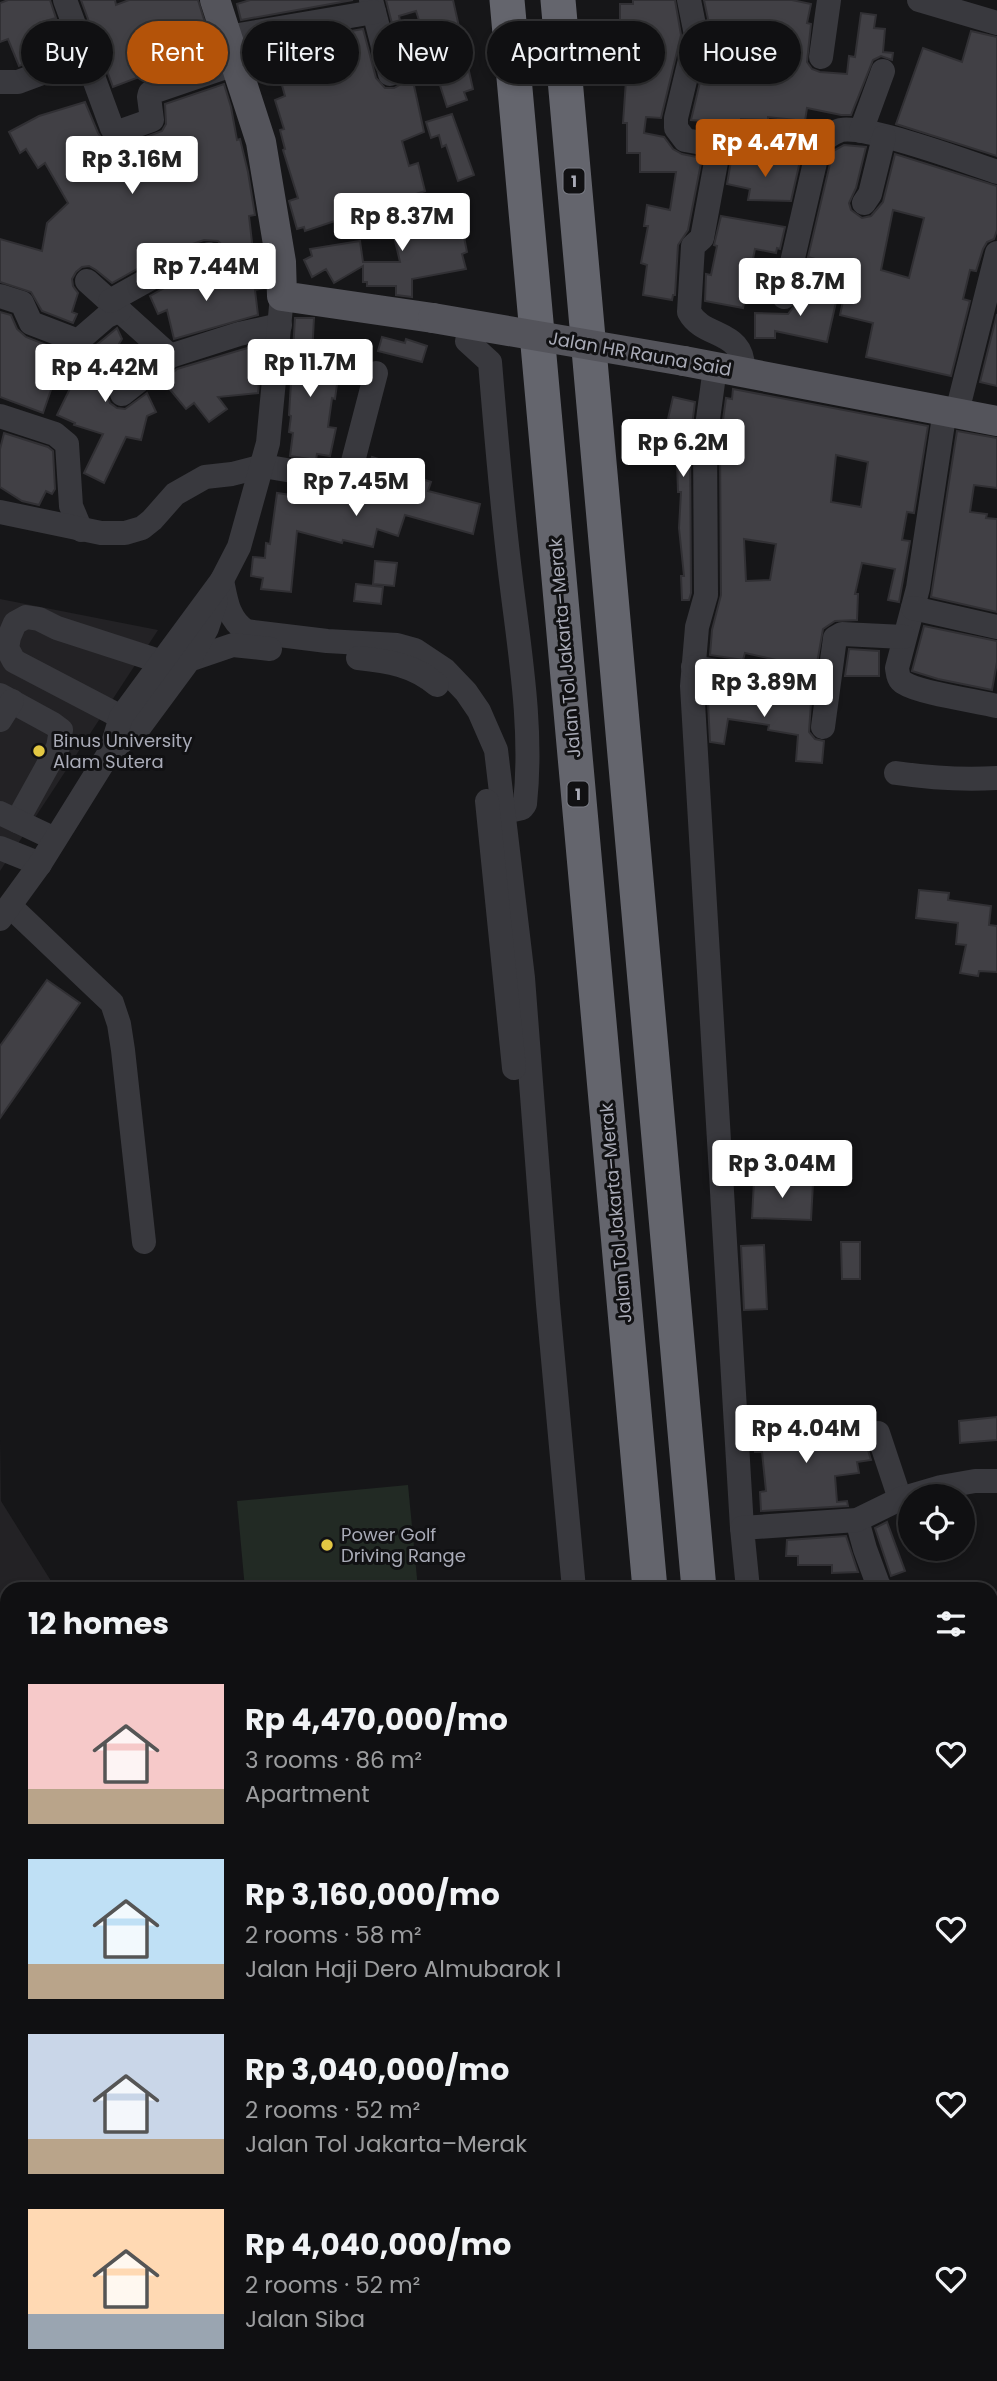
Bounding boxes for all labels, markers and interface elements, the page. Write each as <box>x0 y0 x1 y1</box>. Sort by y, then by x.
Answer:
chip: Buy <box>21 21 113 84</box>
chip: Rent <box>127 21 228 84</box>
chip: Filters <box>242 21 359 84</box>
chip: New <box>373 21 473 84</box>
chip: Apartment <box>487 21 665 84</box>
chip: House <box>679 21 801 84</box>
pin: Rp 4.47M <box>693 120 837 179</box>
text: Rp 4.47M <box>712 126 818 158</box>
pin: Rp 3.16M <box>60 136 204 196</box>
text: Rp 3.16M <box>82 143 182 175</box>
road number: 1 <box>564 168 584 194</box>
pin: Rp 8.37M <box>330 194 474 253</box>
text: Rp 8.37M <box>350 200 454 232</box>
pin: Rp 7.44M <box>134 244 278 303</box>
text: Rp 7.44M <box>153 250 259 282</box>
pin: Rp 8.7M <box>735 258 865 318</box>
text: Rp 8.7M <box>755 265 845 297</box>
street label: Jalan HR Rauna Said <box>547 325 733 382</box>
pin: Rp 11.7M <box>238 340 382 399</box>
pin: Rp 4.42M <box>33 344 177 404</box>
text: Rp 11.7M <box>264 346 356 378</box>
text: Rp 4.42M <box>51 351 159 383</box>
pin: Rp 6.2M <box>618 420 748 479</box>
text: Rp 6.2M <box>638 426 728 458</box>
pin: Rp 7.45M <box>284 458 428 518</box>
text: Rp 7.45M <box>303 465 409 497</box>
street label: Jalan Tol Jakarta–Merak <box>542 536 587 759</box>
pin: Rp 3.89M <box>692 660 836 719</box>
text: Rp 3.89M <box>711 666 817 698</box>
place label: Binus University Alam Sutera <box>53 728 192 774</box>
marker: Binus University Alam Sutera <box>31 743 47 759</box>
road number: 1 <box>568 782 588 806</box>
street label: Jalan Tol Jakarta–Merak <box>593 1101 638 1324</box>
pin: Rp 3.04M <box>710 1140 854 1200</box>
text: Rp 3.04M <box>728 1147 836 1179</box>
pin: Rp 4.04M <box>734 1406 878 1465</box>
text: Rp 4.04M <box>751 1412 861 1444</box>
map controls <box>898 1484 975 1561</box>
button: locate <box>898 1484 975 1561</box>
place label: Power Golf Driving Range <box>341 1522 466 1568</box>
marker: Power Golf Driving Range <box>319 1537 335 1553</box>
text: 12 homes <box>28 1602 169 1645</box>
icon: filters <box>932 1605 970 1643</box>
text: Rp 4,470,000/mo <box>245 1698 508 1741</box>
icon: home <box>84 1712 168 1796</box>
icon: heart <box>932 1735 970 1773</box>
text: 3 rooms · 86 m² <box>245 1744 422 1776</box>
text: Apartment <box>245 1778 370 1810</box>
text: Rp 3,160,000/mo <box>245 1873 500 1916</box>
icon: home <box>84 1887 168 1971</box>
icon: heart <box>932 1910 970 1948</box>
text: 2 rooms · 58 m² <box>245 1919 422 1951</box>
text: Jalan Haji Dero Almubarok I <box>245 1953 561 1985</box>
text: Rp 3,040,000/mo <box>245 2048 509 2091</box>
icon: home <box>84 2062 168 2146</box>
icon: heart <box>932 2085 970 2123</box>
text: 2 rooms · 52 m² <box>245 2094 420 2126</box>
text: Jalan Tol Jakarta–Merak <box>245 2128 527 2160</box>
text: Rp 4,040,000/mo <box>245 2223 511 2266</box>
icon: home <box>84 2237 168 2321</box>
icon: heart <box>932 2260 970 2298</box>
text: 2 rooms · 52 m² <box>245 2269 420 2301</box>
text: Jalan Siba <box>245 2303 365 2335</box>

